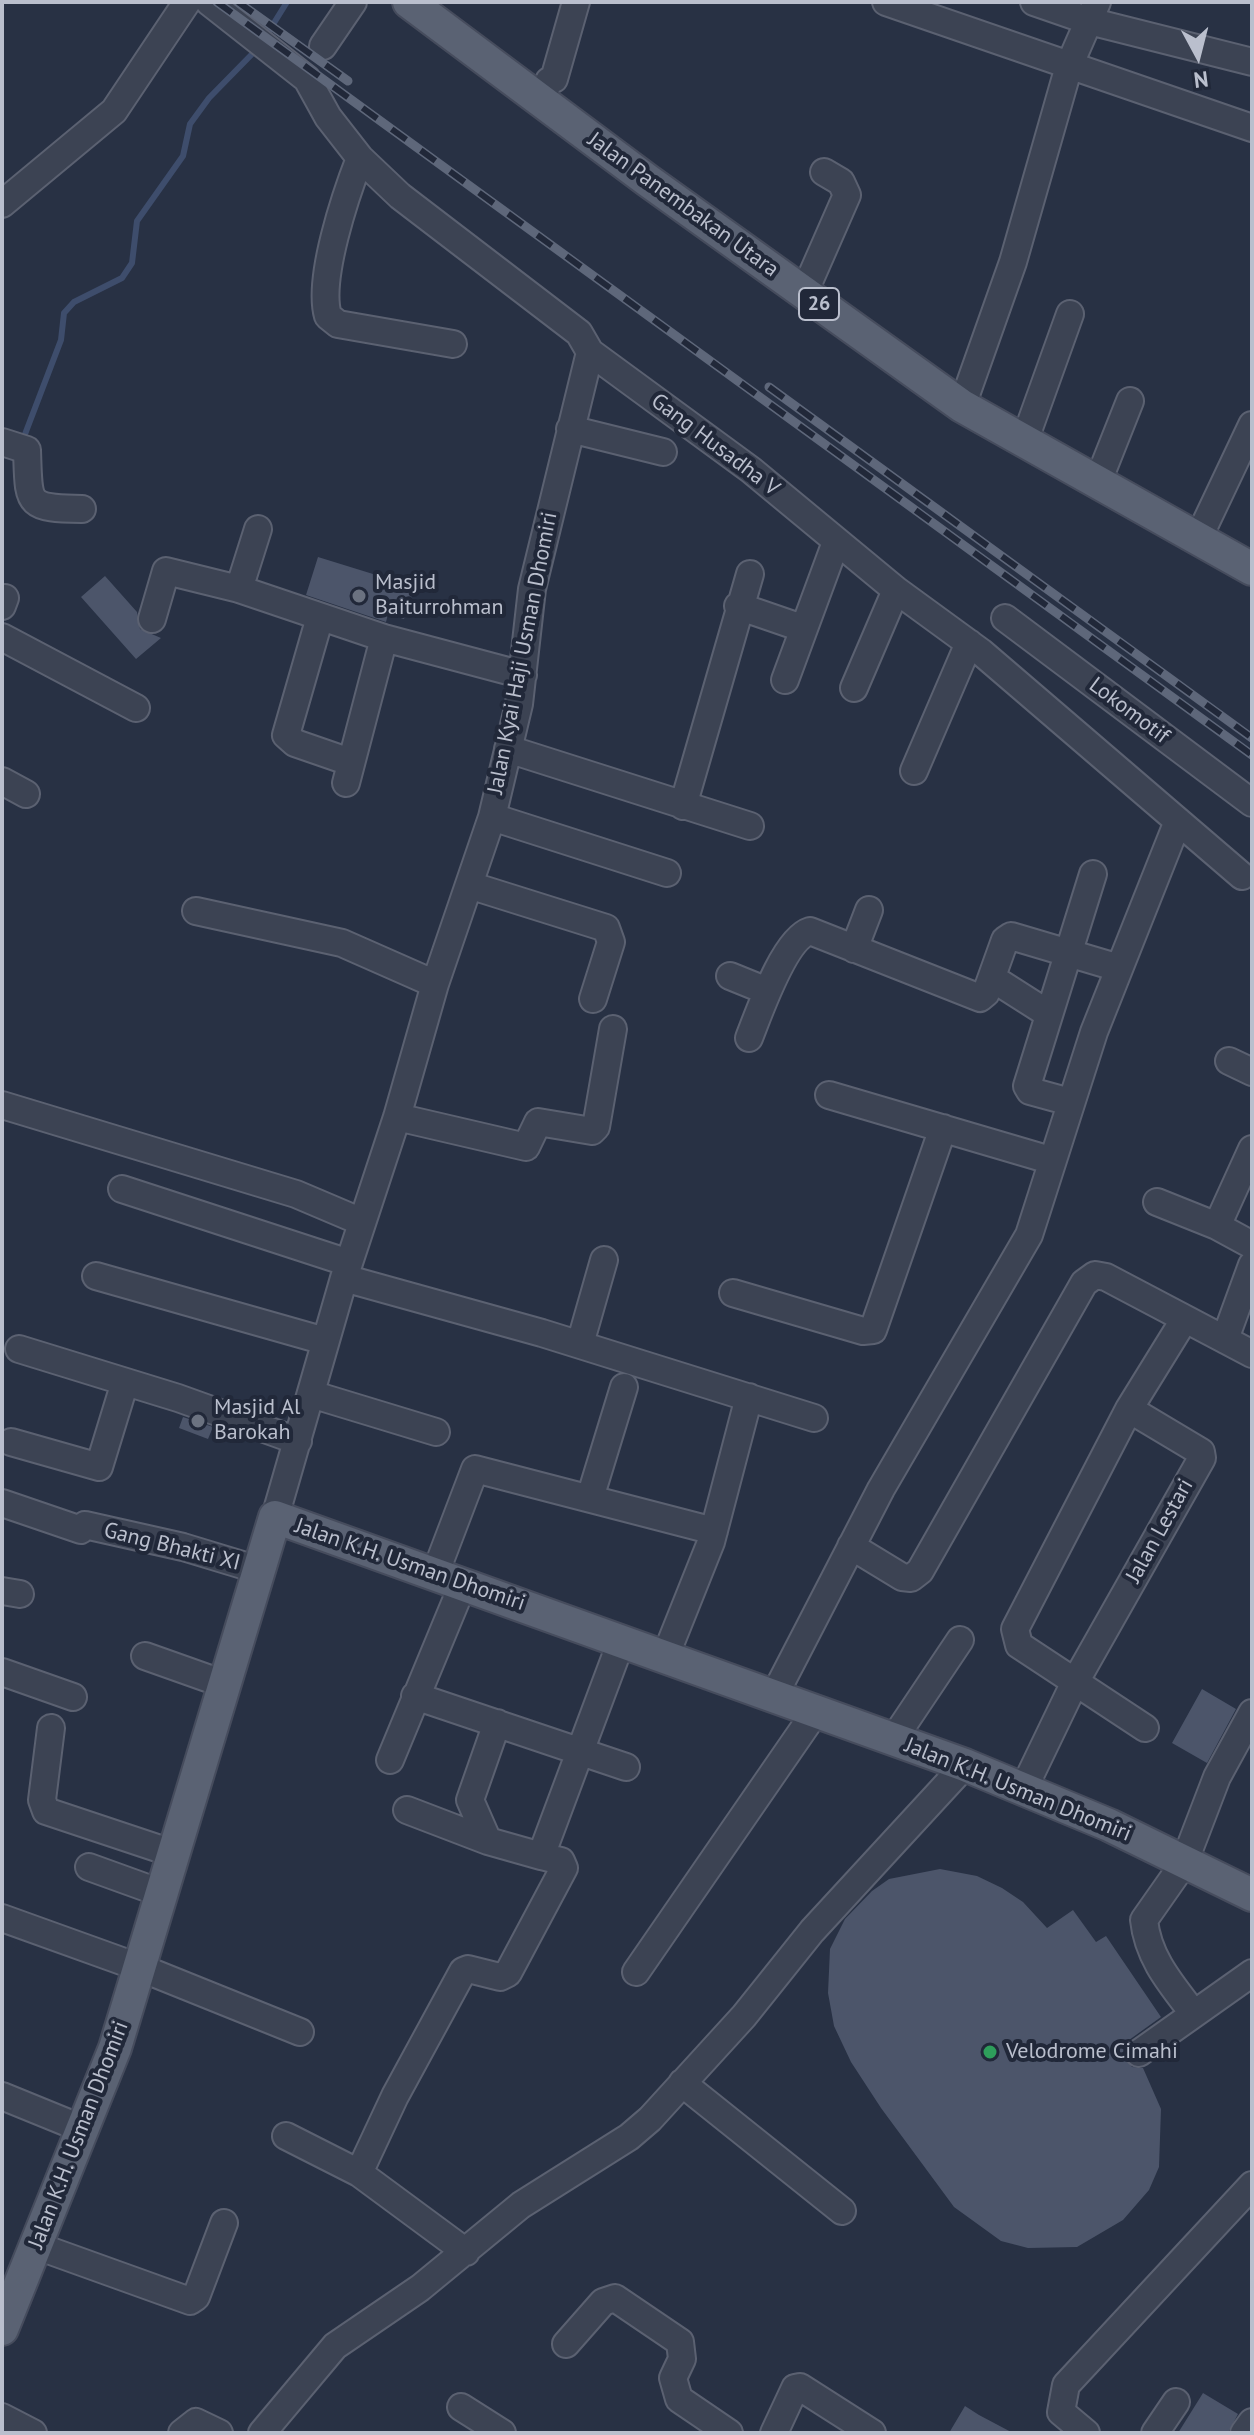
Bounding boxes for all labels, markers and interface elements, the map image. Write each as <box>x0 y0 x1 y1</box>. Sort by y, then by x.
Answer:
north arrow <box>1158 16 1238 96</box>
text: N <box>1192 65 1210 95</box>
street label: Jalan Panembakan Utara <box>582 127 784 283</box>
road number: 26 <box>799 288 839 320</box>
street label: Gang Husadha V <box>646 388 784 502</box>
street label: Jalan Kyai Haji Usman Dhomiri <box>483 510 563 796</box>
place label: Masjid Baiturrohman <box>375 570 504 622</box>
marker: Masjid Baiturrohman <box>350 587 368 605</box>
street label: Lokomotif <box>1084 672 1174 750</box>
place label: Masjid Al Barokah <box>214 1395 300 1446</box>
marker: Masjid Al Barokah <box>189 1412 207 1430</box>
street label: Jalan Lestari <box>1121 1474 1199 1588</box>
street label: Jalan K.H. Usman Dhomiri <box>291 1513 529 1617</box>
street label: Gang Bhakti XI <box>101 1517 243 1577</box>
street label: Jalan K.H. Usman Dhomiri <box>901 1732 1135 1848</box>
street label: Jalan K.H. Usman Dhomiri <box>23 2017 135 2253</box>
place label: Velodrome Cimahi <box>1006 2039 1178 2065</box>
marker: Velodrome Cimahi <box>981 2043 999 2061</box>

